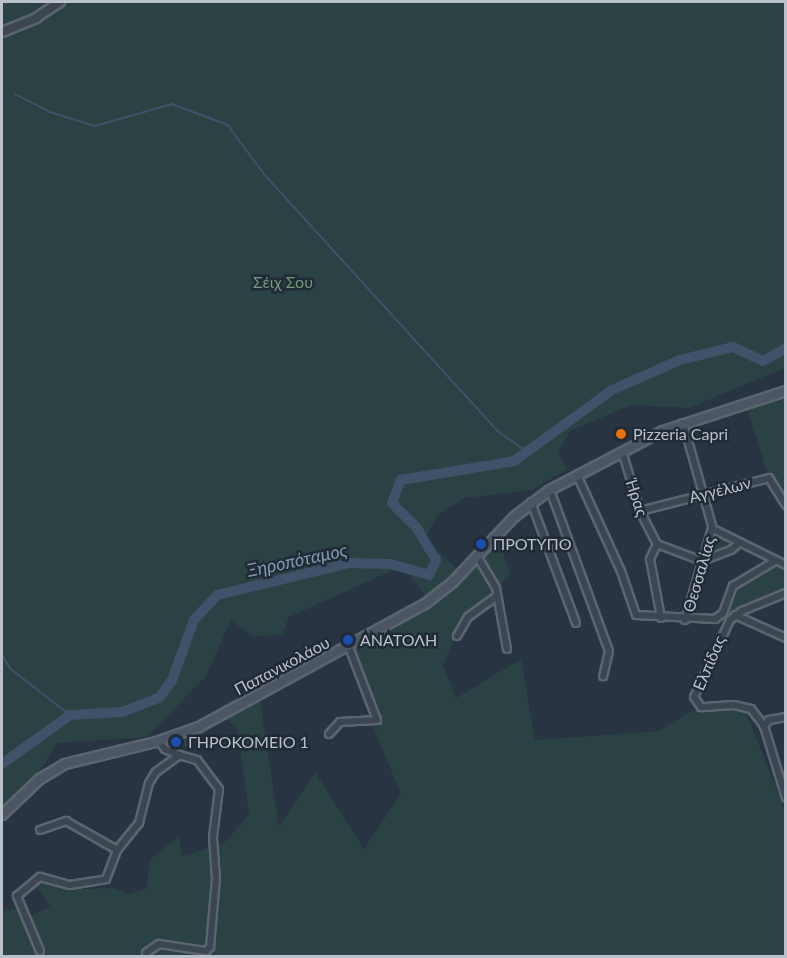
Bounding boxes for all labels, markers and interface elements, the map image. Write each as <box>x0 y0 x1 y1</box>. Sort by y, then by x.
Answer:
park label: Σέιχ Σου <box>253 272 313 292</box>
place label: Pizzeria Capri <box>633 424 728 444</box>
marker: Pizzeria Capri <box>614 427 628 441</box>
street label: Αγγέλων <box>687 473 753 507</box>
street label: Ήρας <box>622 477 652 519</box>
place label: ΠΡΟΤΥΠΟ <box>493 534 572 554</box>
street label: Θεσσαλίας <box>679 534 719 614</box>
marker: ΠΡΟΤΥΠΟ <box>474 537 488 551</box>
water label: Ξηροπόταμος <box>245 539 349 581</box>
place label: ΑΝΑΤΟΛΗ <box>360 630 437 650</box>
street label: Παπανικολάου <box>231 633 333 699</box>
marker: ΑΝΑΤΟΛΗ <box>341 633 355 647</box>
street label: Ελπίδας <box>689 633 729 693</box>
place label: ΓΗΡΟΚΟΜΕΙΟ 1 <box>188 732 309 752</box>
marker: ΓΗΡΟΚΟΜΕΙΟ 1 <box>169 735 183 749</box>

